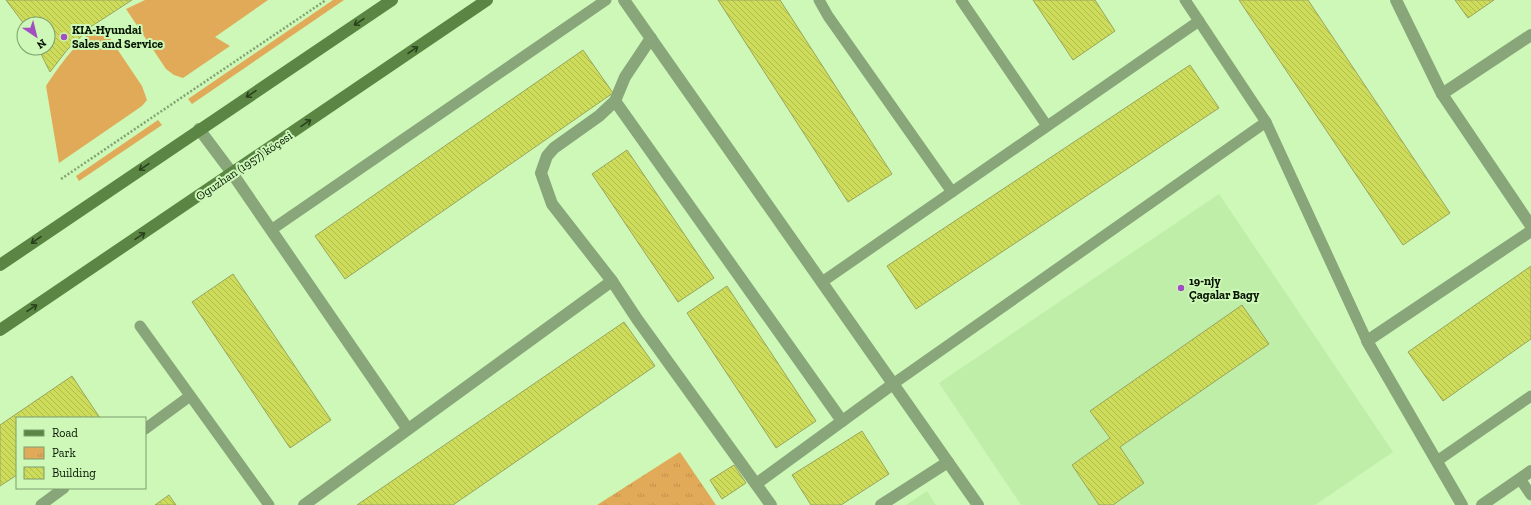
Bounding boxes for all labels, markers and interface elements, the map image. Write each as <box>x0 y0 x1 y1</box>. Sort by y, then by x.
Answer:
north arrow <box>16 16 56 56</box>
one-way arrow <box>354 18 365 26</box>
place label: KIA-Hyundai Sales and Service <box>72 23 163 51</box>
marker: KIA-Hyundai Sales and Service <box>59 32 69 42</box>
text: N <box>34 36 49 52</box>
one-way arrow <box>407 46 418 54</box>
one-way arrow <box>246 90 257 98</box>
one-way arrow <box>300 119 311 128</box>
street label: Oguzhan (1957) köçesi <box>193 128 295 203</box>
one-way arrow <box>138 163 149 171</box>
one-way arrow <box>134 232 145 240</box>
one-way arrow <box>31 236 42 244</box>
place label: 19-njy Çagalar Bagy <box>1189 274 1260 302</box>
marker: 19-njy Çagalar Bagy <box>1176 283 1186 293</box>
one-way arrow <box>27 304 38 312</box>
legend <box>16 417 146 489</box>
text: Road <box>52 426 78 440</box>
text: Park <box>52 446 77 460</box>
text: Building <box>52 466 96 480</box>

